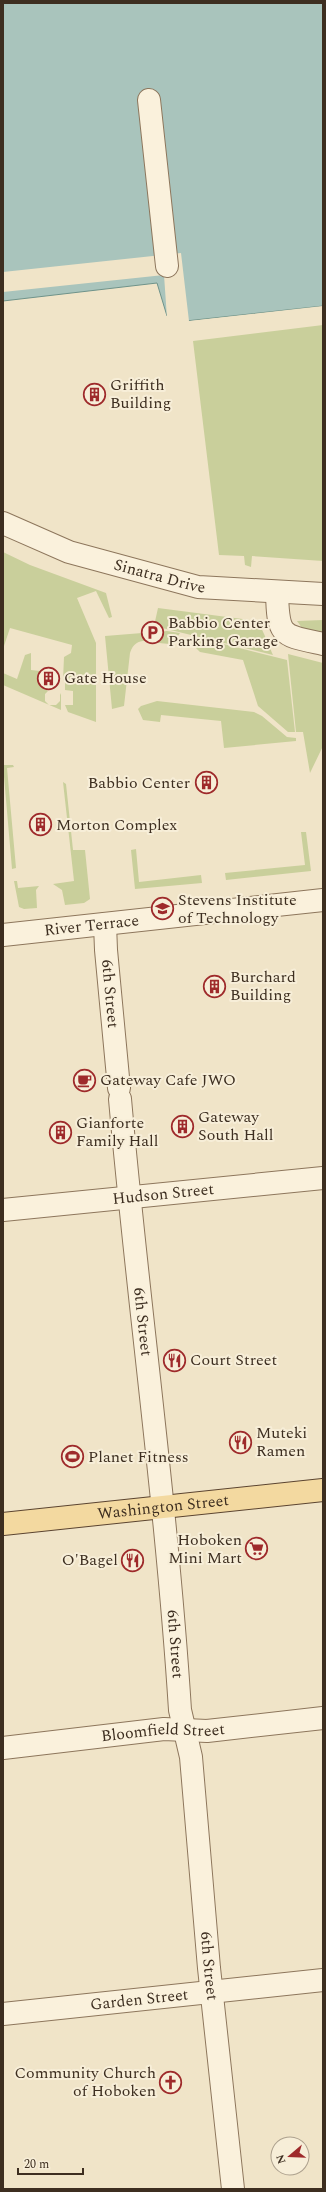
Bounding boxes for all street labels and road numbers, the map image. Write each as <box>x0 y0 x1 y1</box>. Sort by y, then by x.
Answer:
street label: Sinatra Drive <box>111 553 206 599</box>
street label: River Terrace <box>43 908 140 942</box>
street label: 6th Street <box>95 958 125 1030</box>
street label: Hudson Street <box>111 1177 215 1211</box>
street label: 6th Street <box>127 1286 159 1358</box>
street label: Washington Street <box>96 1488 230 1526</box>
street label: 6th Street <box>160 1609 190 1680</box>
street label: Bloomfield Street <box>100 1717 226 1748</box>
street label: 6th Street <box>194 1931 224 2002</box>
street label: Garden Street <box>89 1982 190 2017</box>

